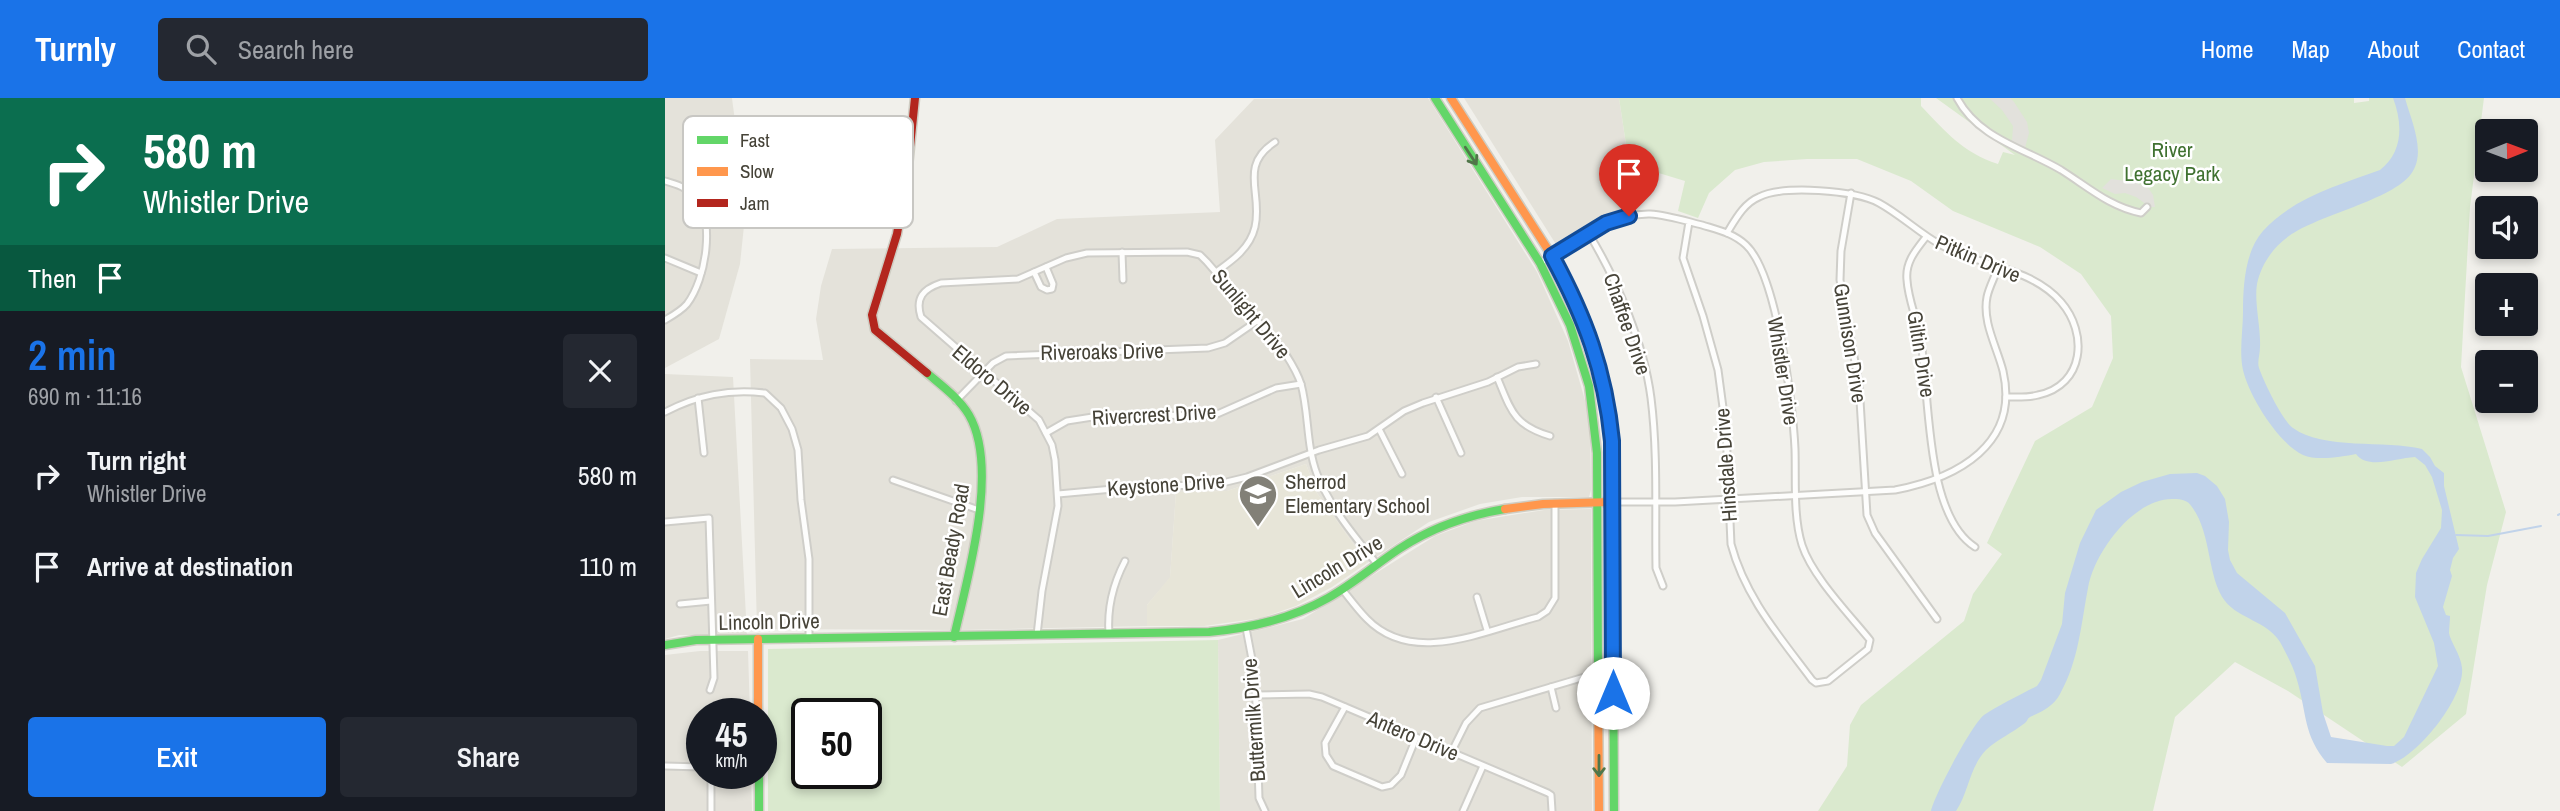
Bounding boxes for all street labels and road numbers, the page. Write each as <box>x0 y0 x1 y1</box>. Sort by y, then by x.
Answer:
street label: Pitkin Drive <box>1931 228 2025 289</box>
street label: Sunlight Drive <box>1205 263 1298 365</box>
street label: Chaffee Drive <box>1597 269 1658 379</box>
street label: Gunnison Drive <box>1827 281 1874 405</box>
street label: Giltin Drive <box>1900 309 1943 399</box>
street label: Whistler Drive <box>1761 315 1806 427</box>
street label: Riveroaks Drive <box>1040 336 1164 367</box>
street label: Eldoro Drive <box>946 338 1038 421</box>
street label: Rivercrest Drive <box>1091 397 1217 432</box>
street label: Hinsdale Drive <box>1707 407 1744 523</box>
street label: Keystone Drive <box>1106 466 1226 503</box>
street label: East Beady Road <box>925 481 976 618</box>
street label: Lincoln Drive <box>1286 528 1388 605</box>
street label: Lincoln Drive <box>718 606 820 637</box>
street label: Buttermilk Drive <box>1235 657 1272 783</box>
street label: Antero Drive <box>1362 703 1463 768</box>

